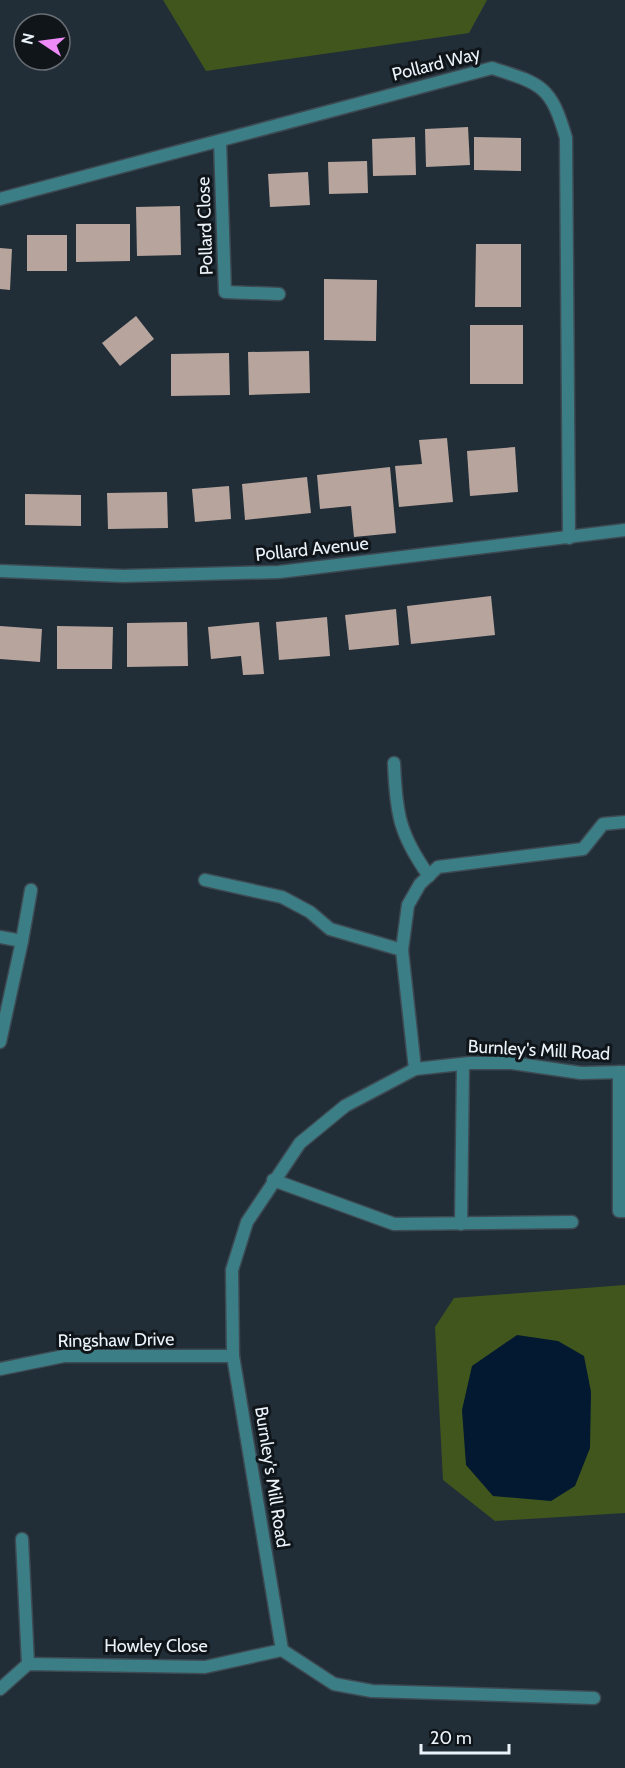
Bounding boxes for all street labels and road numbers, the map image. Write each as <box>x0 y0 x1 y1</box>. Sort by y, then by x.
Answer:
street label: Pollard Way <box>390 42 482 86</box>
street label: Pollard Close <box>192 176 218 276</box>
street label: Pollard Avenue <box>254 532 370 566</box>
street label: Burnley's Mill Road <box>467 1035 611 1065</box>
street label: Ringshaw Drive <box>57 1328 175 1352</box>
street label: Burnley's Mill Road <box>250 1405 294 1549</box>
street label: Howley Close <box>104 1635 208 1657</box>

